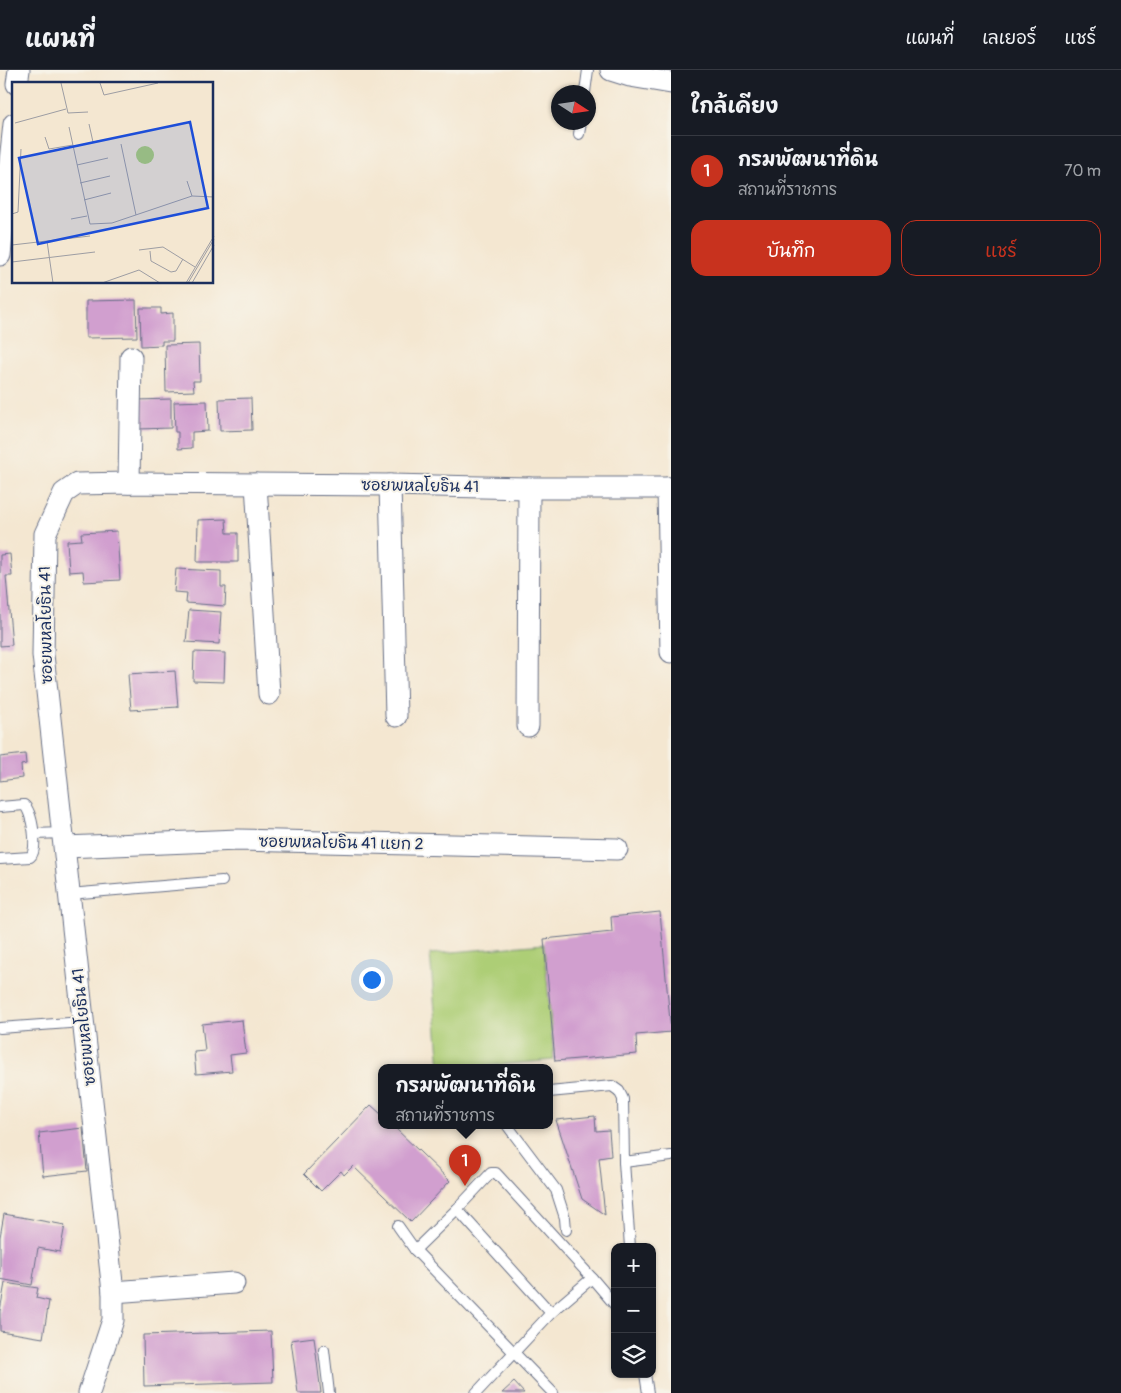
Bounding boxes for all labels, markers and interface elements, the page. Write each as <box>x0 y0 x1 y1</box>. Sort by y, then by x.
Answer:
text: แผนที่ <box>25 25 95 54</box>
text: แผนที่ <box>906 27 954 50</box>
text: เลเยอร์ <box>982 27 1036 50</box>
text: แชร์ <box>1064 27 1096 50</box>
inset map <box>12 82 214 284</box>
north arrow <box>551 85 596 130</box>
text: ใกล้เคียง <box>691 93 778 120</box>
text: กรมพัฒนาที่ดิน <box>738 148 878 172</box>
text: 1 <box>704 161 710 181</box>
text: 70 m <box>1064 161 1101 181</box>
text: สถานที่ราชการ <box>738 180 837 200</box>
button: บันทึก <box>691 220 891 276</box>
button: แชร์ <box>901 220 1101 276</box>
street label: ซอยพหลโยธิน 41 <box>361 473 479 497</box>
street label: ซอยพหลโยธิน 41 <box>33 566 57 684</box>
street label: ซอยพหลโยธิน 41 แยก 2 <box>258 830 424 854</box>
street label: ซอยพหลโยธิน 41 <box>66 967 100 1087</box>
your location <box>359 967 385 993</box>
popup <box>378 1064 553 1129</box>
text: กรมพัฒนาที่ดิน <box>396 1074 535 1098</box>
text: สถานที่ราชการ <box>396 1106 495 1126</box>
pin: 1 <box>449 1145 481 1186</box>
map controls <box>611 1243 656 1378</box>
button: + <box>611 1243 656 1288</box>
button: − <box>611 1288 656 1333</box>
button: layers <box>611 1333 656 1378</box>

